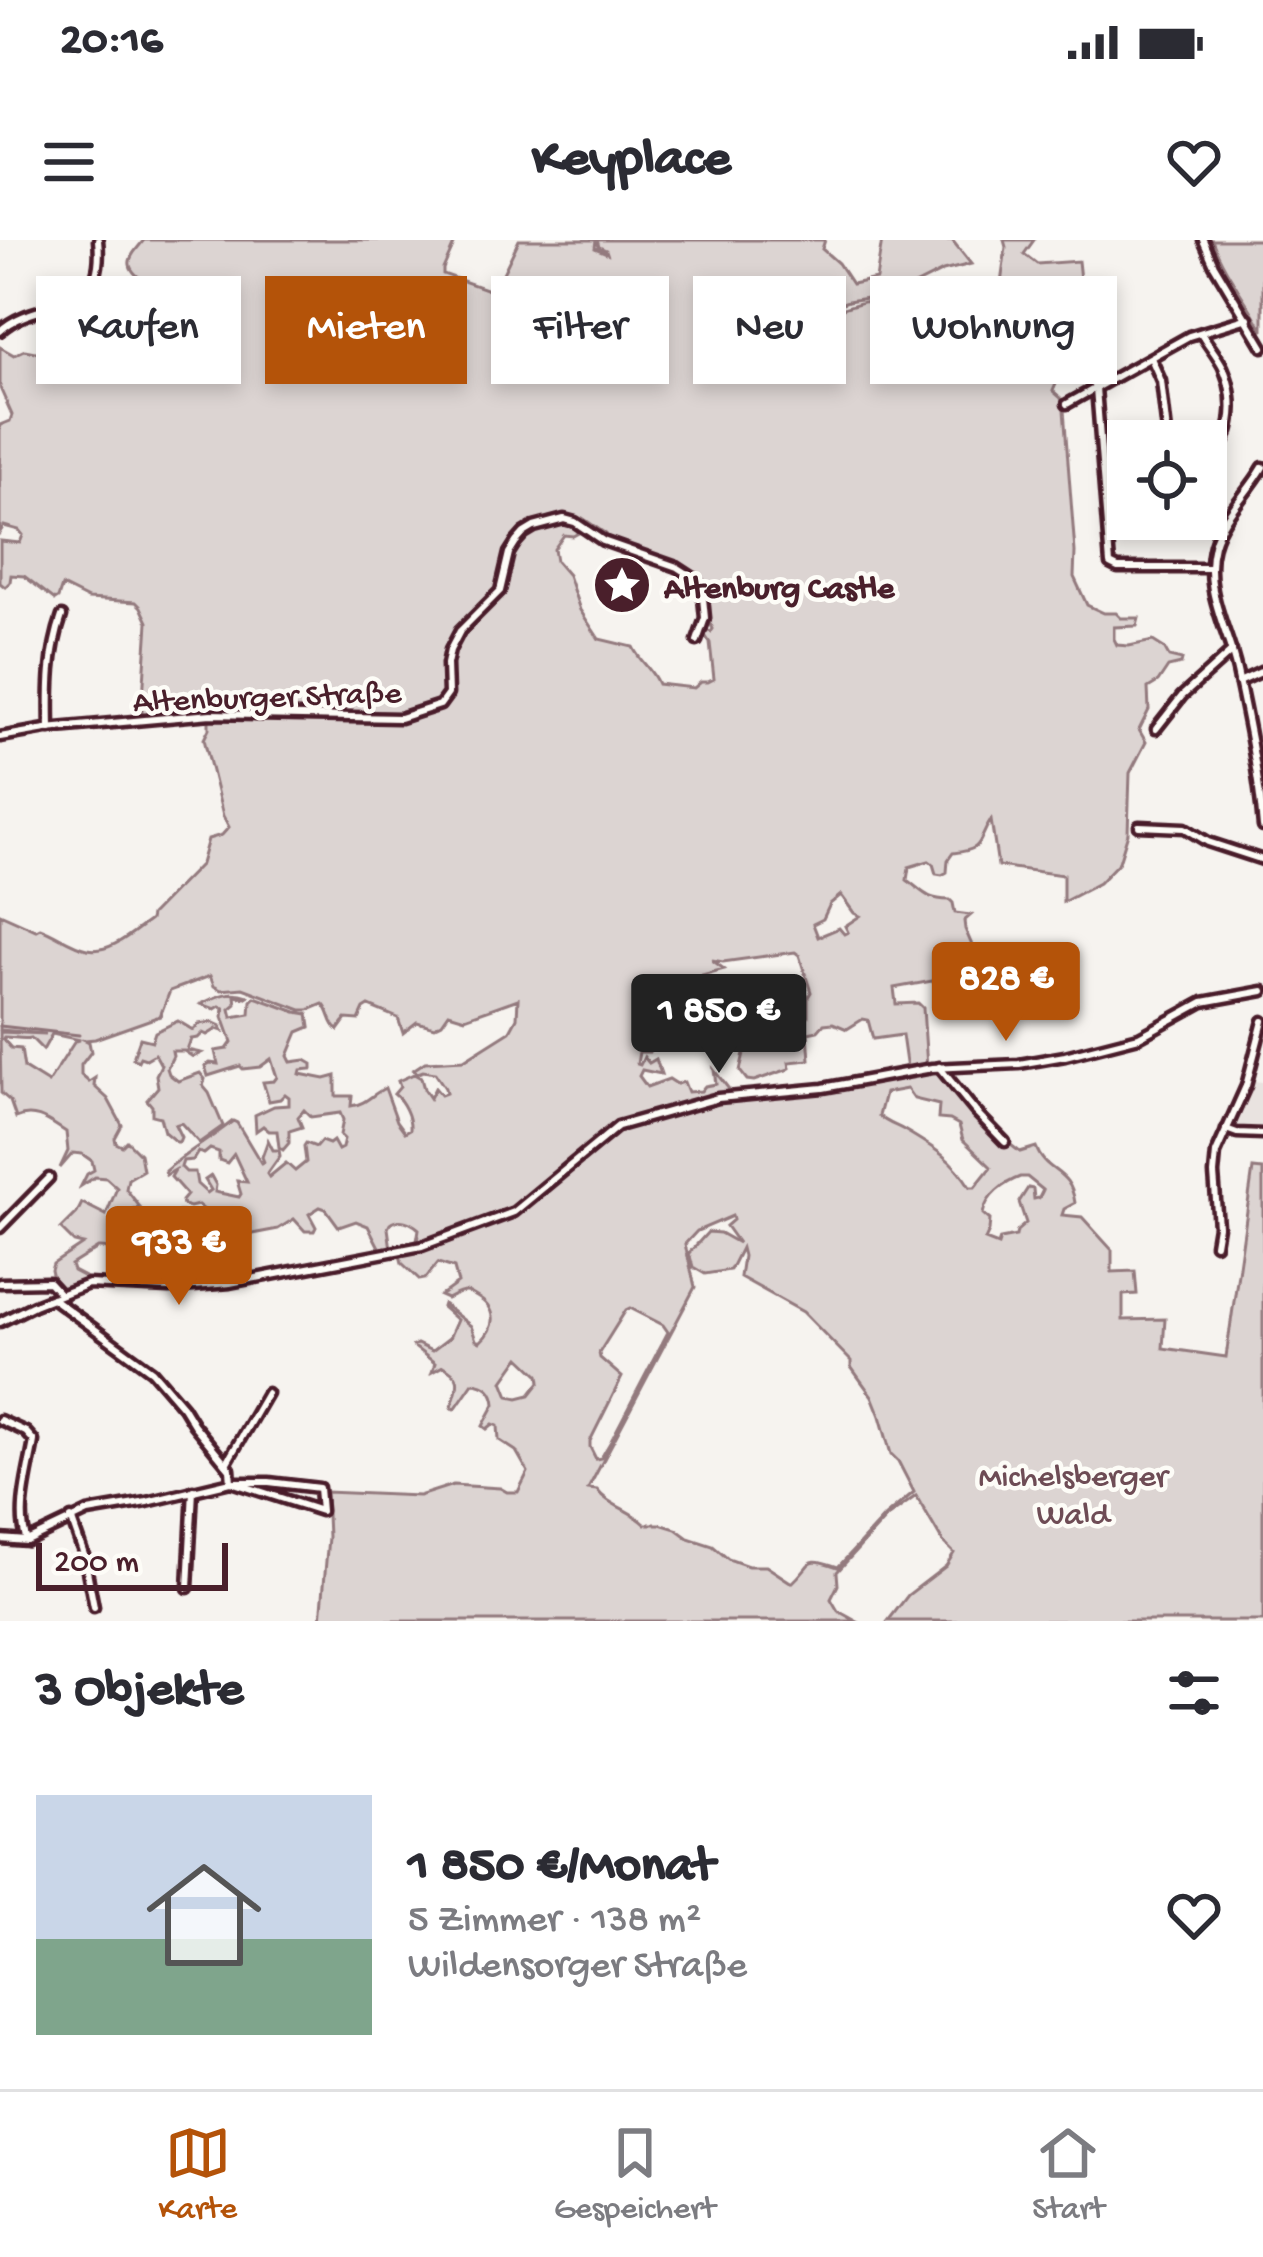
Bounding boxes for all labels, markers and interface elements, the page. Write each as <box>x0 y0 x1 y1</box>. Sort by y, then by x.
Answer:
text: 20:16 <box>60 16 163 69</box>
icon: menu <box>36 129 102 195</box>
icon: heart <box>1161 129 1227 195</box>
text: Keyplace <box>532 130 731 194</box>
chip: Kaufen <box>36 276 241 384</box>
chip: Mieten <box>265 276 467 384</box>
chip: Filter <box>491 276 669 384</box>
chip: Neu <box>693 276 846 384</box>
chip: Wohnung <box>870 276 1117 384</box>
map controls <box>1107 420 1227 540</box>
button: locate <box>1107 420 1227 540</box>
place icon: Altenburg Castle <box>591 554 653 616</box>
place label: Altenburg Castle <box>663 572 895 610</box>
street label: Altenburger Straße <box>132 676 403 724</box>
pin: 828 € <box>922 942 1090 1044</box>
text: 828 € <box>959 958 1053 1004</box>
pin: 1 850 € <box>608 974 830 1076</box>
text: 1 850 € <box>658 990 780 1036</box>
pin: 933 € <box>95 1206 263 1308</box>
text: 933 € <box>133 1222 225 1268</box>
park label: Michelsberger Wald <box>978 1460 1171 1536</box>
scale bar <box>36 1537 228 1590</box>
text: 200 m <box>54 1545 139 1583</box>
icon: filters <box>1161 1660 1227 1726</box>
text: 3 Objekte <box>36 1663 243 1723</box>
text: 1 850 €/Monat <box>408 1839 714 1899</box>
icon: home <box>132 1843 276 1987</box>
icon: heart <box>1161 1882 1227 1948</box>
text: 5 Zimmer · 138 m² <box>408 1899 701 1945</box>
text: Wildensorger Straße <box>408 1945 747 1991</box>
tab: Karte <box>158 2120 237 2230</box>
tab: Gespeichert <box>554 2120 715 2230</box>
tab: Start <box>1032 2120 1105 2230</box>

